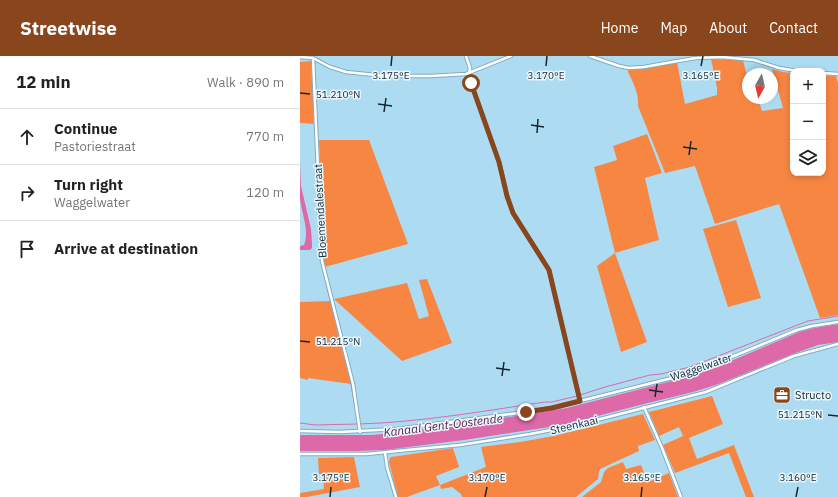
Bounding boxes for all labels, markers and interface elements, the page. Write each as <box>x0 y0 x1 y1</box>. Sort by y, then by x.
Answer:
text: Streetwise <box>20 16 117 40</box>
text: Home <box>601 19 638 37</box>
text: Map <box>660 19 687 37</box>
text: About <box>709 19 747 37</box>
text: Contact <box>769 19 818 37</box>
north arrow <box>742 68 778 104</box>
map controls <box>790 68 826 176</box>
button: + <box>790 68 826 104</box>
text: 3.175°E <box>372 69 410 82</box>
text: 3.170°E <box>527 69 565 82</box>
text: 3.165°E <box>682 69 720 82</box>
text: 12 min <box>16 71 71 93</box>
text: Walk · 890 m <box>207 74 284 91</box>
route start <box>462 74 480 92</box>
text: 51.210°N <box>316 88 360 101</box>
button: − <box>790 104 826 140</box>
text: Continue <box>54 119 118 138</box>
icon: ahead <box>16 126 38 148</box>
text: 770 m <box>246 128 284 145</box>
text: Pastoriestraat <box>54 138 136 155</box>
button: layers <box>790 140 826 176</box>
street label: Bloemendalestraat <box>311 163 329 258</box>
text: Turn right <box>54 175 123 194</box>
icon: right <box>16 182 38 204</box>
text: 120 m <box>246 184 284 201</box>
text: Waggelwater <box>54 194 130 211</box>
icon: arrive <box>16 238 38 260</box>
text: Arrive at destination <box>54 239 198 258</box>
text: 51.215°N <box>316 335 360 348</box>
street label: Waggelwater <box>668 350 734 384</box>
office icon: Structo <box>772 385 792 405</box>
place label: Structo <box>795 388 831 402</box>
route end <box>517 403 535 421</box>
text: 51.215°N <box>778 408 822 421</box>
water label: Kanaal Gent-Oostende <box>383 410 503 440</box>
street label: Steenkaai <box>549 413 599 437</box>
text: 3.175°E <box>312 471 350 484</box>
text: 3.170°E <box>468 471 506 484</box>
text: 3.165°E <box>623 471 661 484</box>
text: 3.160°E <box>779 471 817 484</box>

